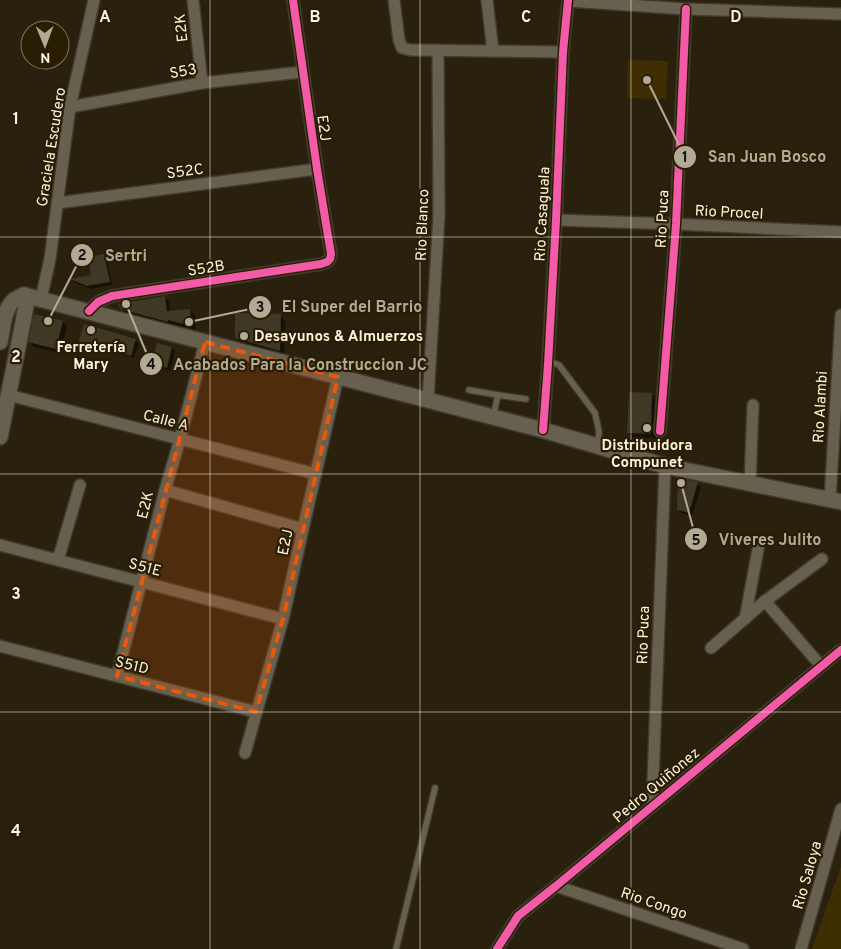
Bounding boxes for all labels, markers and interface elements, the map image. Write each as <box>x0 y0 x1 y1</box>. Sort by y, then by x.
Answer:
text: A <box>99 8 111 28</box>
text: B <box>309 8 321 28</box>
text: C <box>521 8 531 28</box>
text: D <box>730 8 742 28</box>
street label: E2K <box>172 13 193 43</box>
north arrow <box>20 20 70 70</box>
text: N <box>40 48 50 65</box>
street label: S53 <box>168 61 198 84</box>
street label: Graciela Escudero <box>34 86 71 208</box>
text: 1 <box>13 110 19 130</box>
street label: E2J <box>311 114 334 143</box>
callout: San Juan Bosco <box>673 141 836 172</box>
text: San Juan Bosco <box>708 148 826 168</box>
text: 1 <box>682 149 688 168</box>
street label: S52C <box>166 160 205 184</box>
street label: Rio Casaguala <box>532 166 555 262</box>
street label: Rio Blanco <box>413 189 434 261</box>
street label: Rio Puca <box>652 189 675 249</box>
street label: Rio Procel <box>694 202 764 225</box>
callout: Sertri <box>70 240 157 271</box>
text: 2 <box>77 247 87 266</box>
text: Sertri <box>105 247 147 267</box>
street label: S52B <box>186 257 226 282</box>
callout: El Super del Barrio <box>247 291 433 322</box>
text: El Super del Barrio <box>282 298 422 318</box>
text: 3 <box>256 299 265 318</box>
marker: Ferretería Mary <box>85 324 97 336</box>
place label: Desayunos & Almuerzos <box>254 328 423 347</box>
marker: Desayunos & Almuerzos <box>238 330 250 342</box>
place label: Ferretería Mary <box>56 339 126 375</box>
text: 2 <box>11 348 21 368</box>
callout: Acabados Para la Construccion JC <box>138 349 438 380</box>
text: 4 <box>146 356 156 375</box>
text: Acabados Para la Construccion JC <box>173 356 427 376</box>
street label: Rio Alambi <box>810 371 833 444</box>
street label: Calle A <box>141 407 191 436</box>
marker: Distribuidora Compunet <box>641 422 653 434</box>
place label: Distribuidora Compunet <box>602 437 693 473</box>
street label: E2K <box>134 489 159 521</box>
callout: Viveres Julito <box>683 524 831 555</box>
street label: E2J <box>274 527 298 557</box>
text: Viveres Julito <box>719 531 821 551</box>
text: 5 <box>691 532 701 551</box>
street label: S51E <box>126 555 163 582</box>
text: 3 <box>11 585 21 605</box>
street label: Rio Puca <box>634 605 655 665</box>
street label: S51D <box>113 653 150 680</box>
street label: Pedro Quiñonez <box>610 744 704 828</box>
text: 4 <box>11 822 21 842</box>
street label: Rio Saloya <box>790 839 827 912</box>
street label: Rio Congo <box>618 884 689 925</box>

